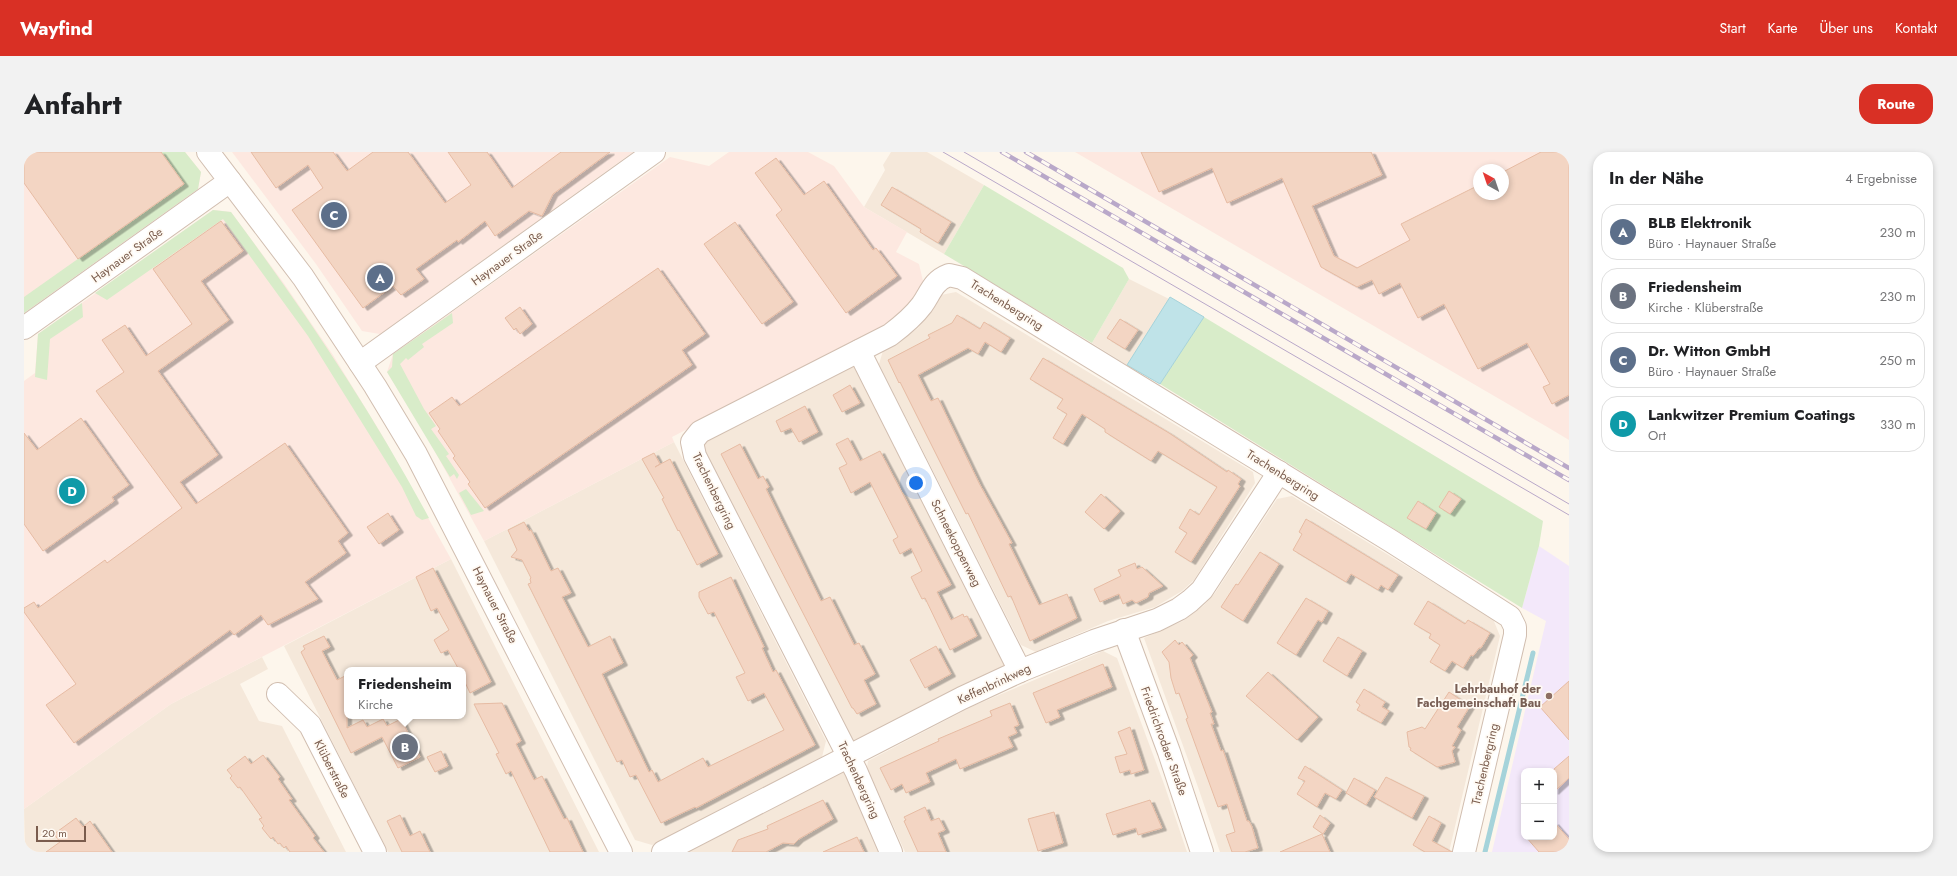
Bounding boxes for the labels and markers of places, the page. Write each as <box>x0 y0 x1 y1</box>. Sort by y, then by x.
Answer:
pin: C <box>321 200 347 230</box>
pin: A <box>367 263 393 293</box>
pin: D <box>59 476 85 506</box>
place label: Lehrbauhof der Fachgemeinschaft Bau <box>1417 680 1541 712</box>
marker: Lehrbauhof der Fachgemeinschaft Bau <box>1544 691 1554 701</box>
pin: B <box>392 732 418 762</box>

